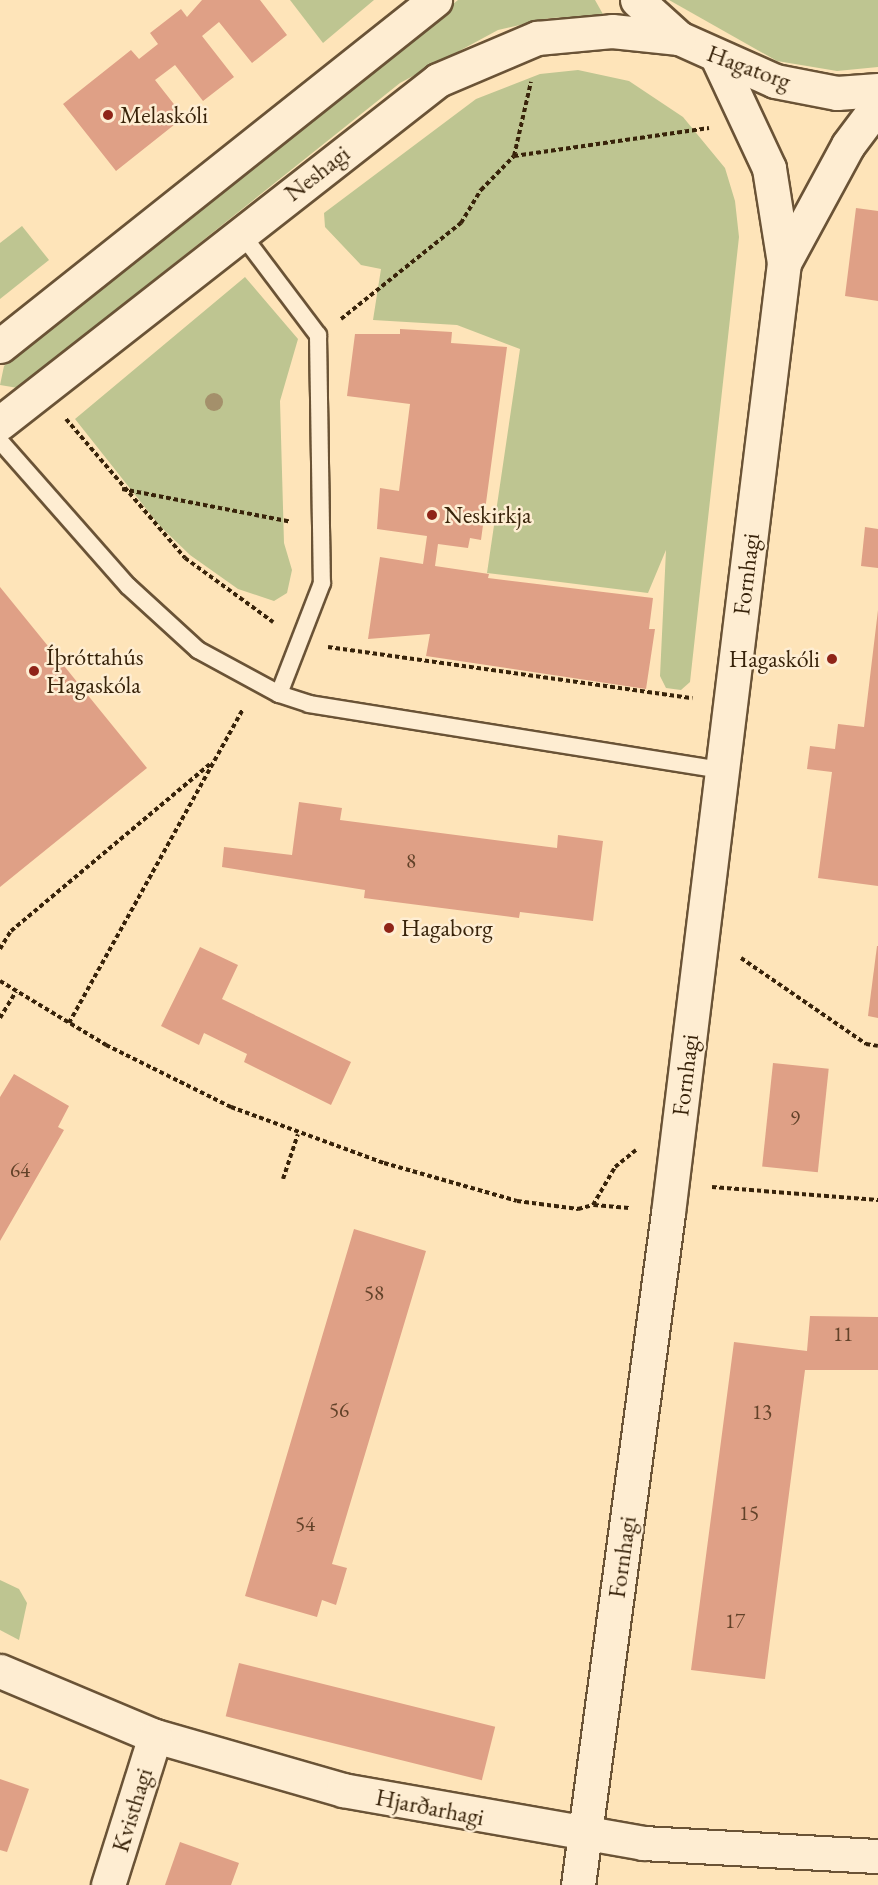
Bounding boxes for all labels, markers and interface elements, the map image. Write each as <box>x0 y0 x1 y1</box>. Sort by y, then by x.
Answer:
street label: Hagatorg <box>703 39 795 95</box>
place label: Melaskóli <box>120 101 208 129</box>
marker: Melaskóli <box>101 108 115 122</box>
street label: Neshagi <box>279 139 355 207</box>
place label: Neskirkja <box>444 501 532 529</box>
marker: Neskirkja <box>425 508 439 522</box>
street label: Fornhagi <box>727 531 765 617</box>
place label: Íþróttahús Hagaskóla <box>46 643 144 699</box>
place label: Hagaskóli <box>729 645 820 673</box>
marker: Hagaskóli <box>825 652 839 666</box>
marker: Íþróttahús Hagaskóla <box>27 664 41 678</box>
house number: 8 <box>406 848 416 874</box>
place label: Hagaborg <box>401 914 493 942</box>
marker: Hagaborg <box>382 921 396 935</box>
street label: Fornhagi <box>666 1032 704 1118</box>
house number: 9 <box>790 1105 800 1131</box>
house number: 64 <box>10 1157 30 1183</box>
house number: 58 <box>364 1280 384 1306</box>
house number: 11 <box>833 1321 853 1347</box>
house number: 56 <box>329 1397 349 1423</box>
house number: 13 <box>752 1399 772 1425</box>
house number: 15 <box>739 1500 759 1526</box>
house number: 54 <box>295 1511 315 1537</box>
street label: Fornhagi <box>602 1514 642 1600</box>
house number: 17 <box>725 1608 745 1634</box>
street label: Kvisthagi <box>106 1765 158 1855</box>
street label: Hjarðarhagi <box>373 1782 487 1832</box>

